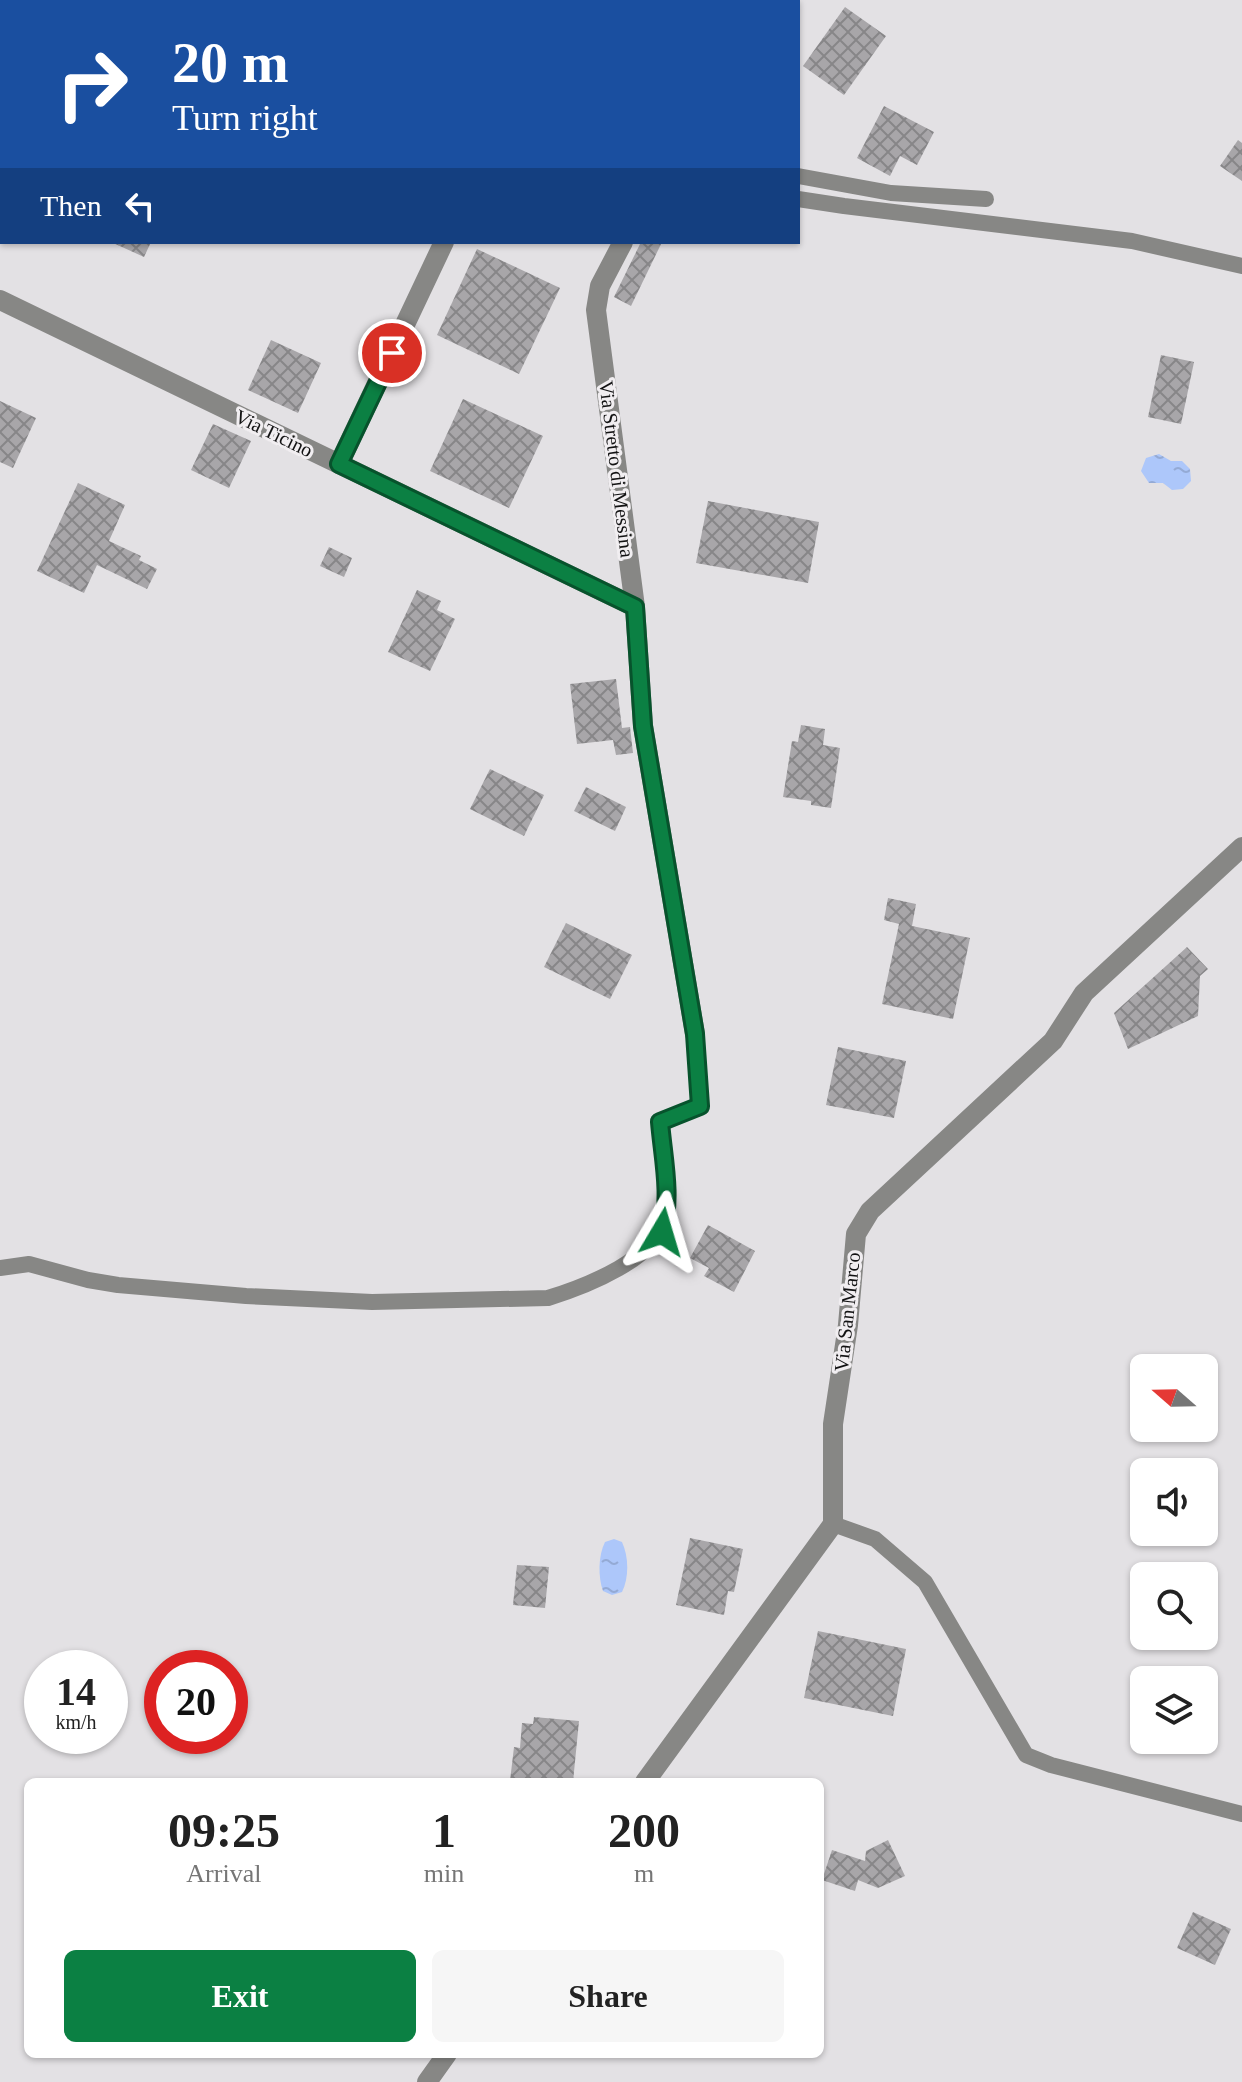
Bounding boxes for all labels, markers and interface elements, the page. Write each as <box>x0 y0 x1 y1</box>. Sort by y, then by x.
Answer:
icon: right <box>40 32 144 136</box>
text: 20 m <box>172 32 289 94</box>
text: Turn right <box>172 98 318 138</box>
icon: left <box>118 184 162 228</box>
text: Then <box>40 189 102 222</box>
pin <box>358 319 426 387</box>
icon: arrive <box>370 331 414 375</box>
street label: Via Stretto di Messina <box>595 379 639 559</box>
street label: Via Ticino <box>232 405 316 461</box>
position arrow <box>620 1190 704 1274</box>
street label: Via San Marco <box>830 1251 864 1373</box>
north arrow <box>1130 1354 1218 1442</box>
map controls <box>1130 1354 1218 1754</box>
button: sound <box>1130 1458 1218 1546</box>
button: search <box>1130 1562 1218 1650</box>
speed limit sign: 20 <box>144 1650 248 1754</box>
button: layers <box>1130 1666 1218 1754</box>
text: 14 <box>56 1669 96 1714</box>
text: km/h <box>55 1711 97 1733</box>
text: 09:25 <box>168 1804 280 1857</box>
text: 1 <box>432 1804 456 1857</box>
text: 200 <box>608 1804 680 1857</box>
text: Arrival <box>186 1859 261 1888</box>
text: min <box>424 1859 464 1888</box>
text: m <box>634 1859 654 1888</box>
button: Exit <box>64 1950 416 2042</box>
button: Share <box>432 1950 784 2042</box>

